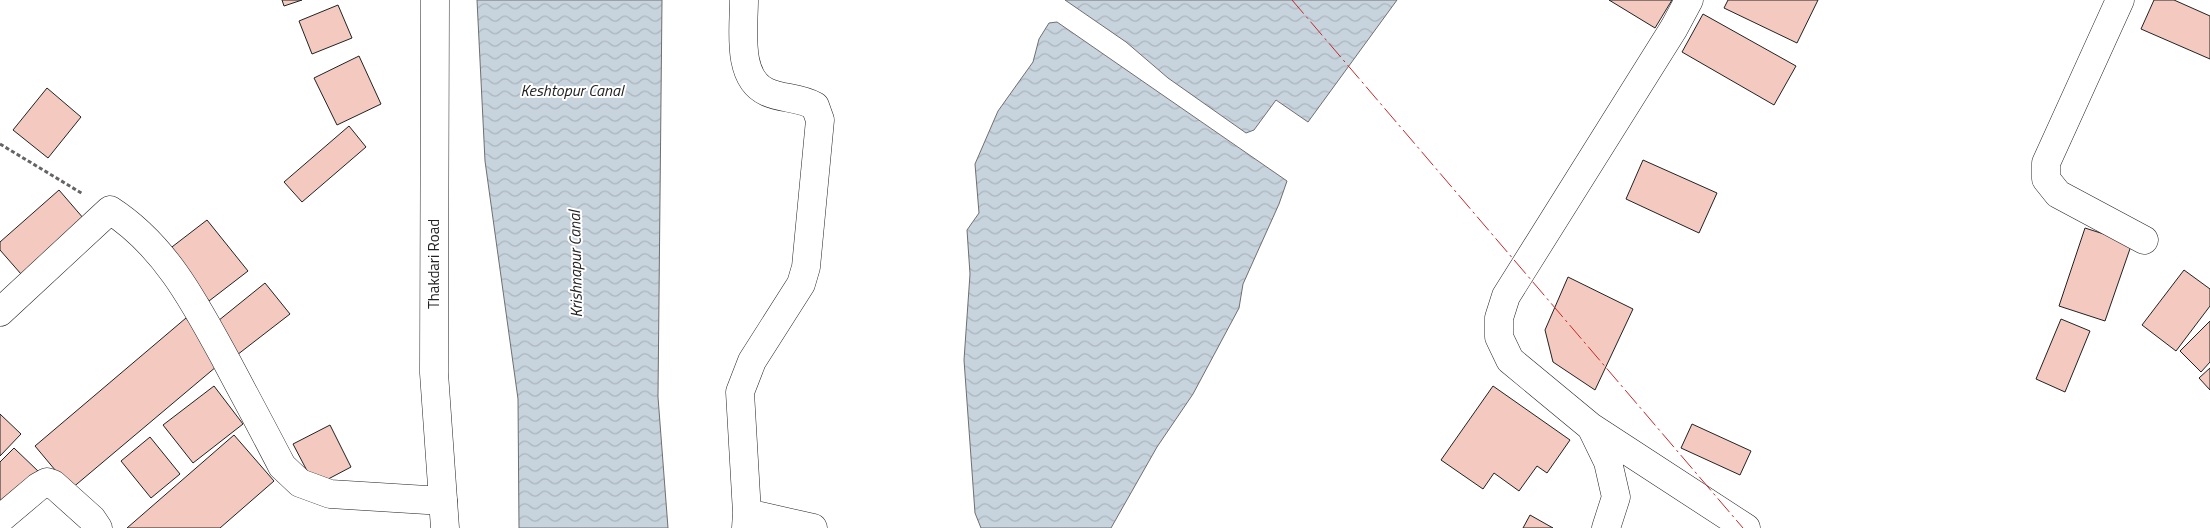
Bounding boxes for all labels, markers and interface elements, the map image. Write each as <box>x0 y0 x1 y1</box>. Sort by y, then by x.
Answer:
water label: Keshtopur Canal <box>521 78 625 102</box>
water label: Krishnapur Canal <box>562 209 588 318</box>
street label: Thakdari Road <box>422 219 445 309</box>

